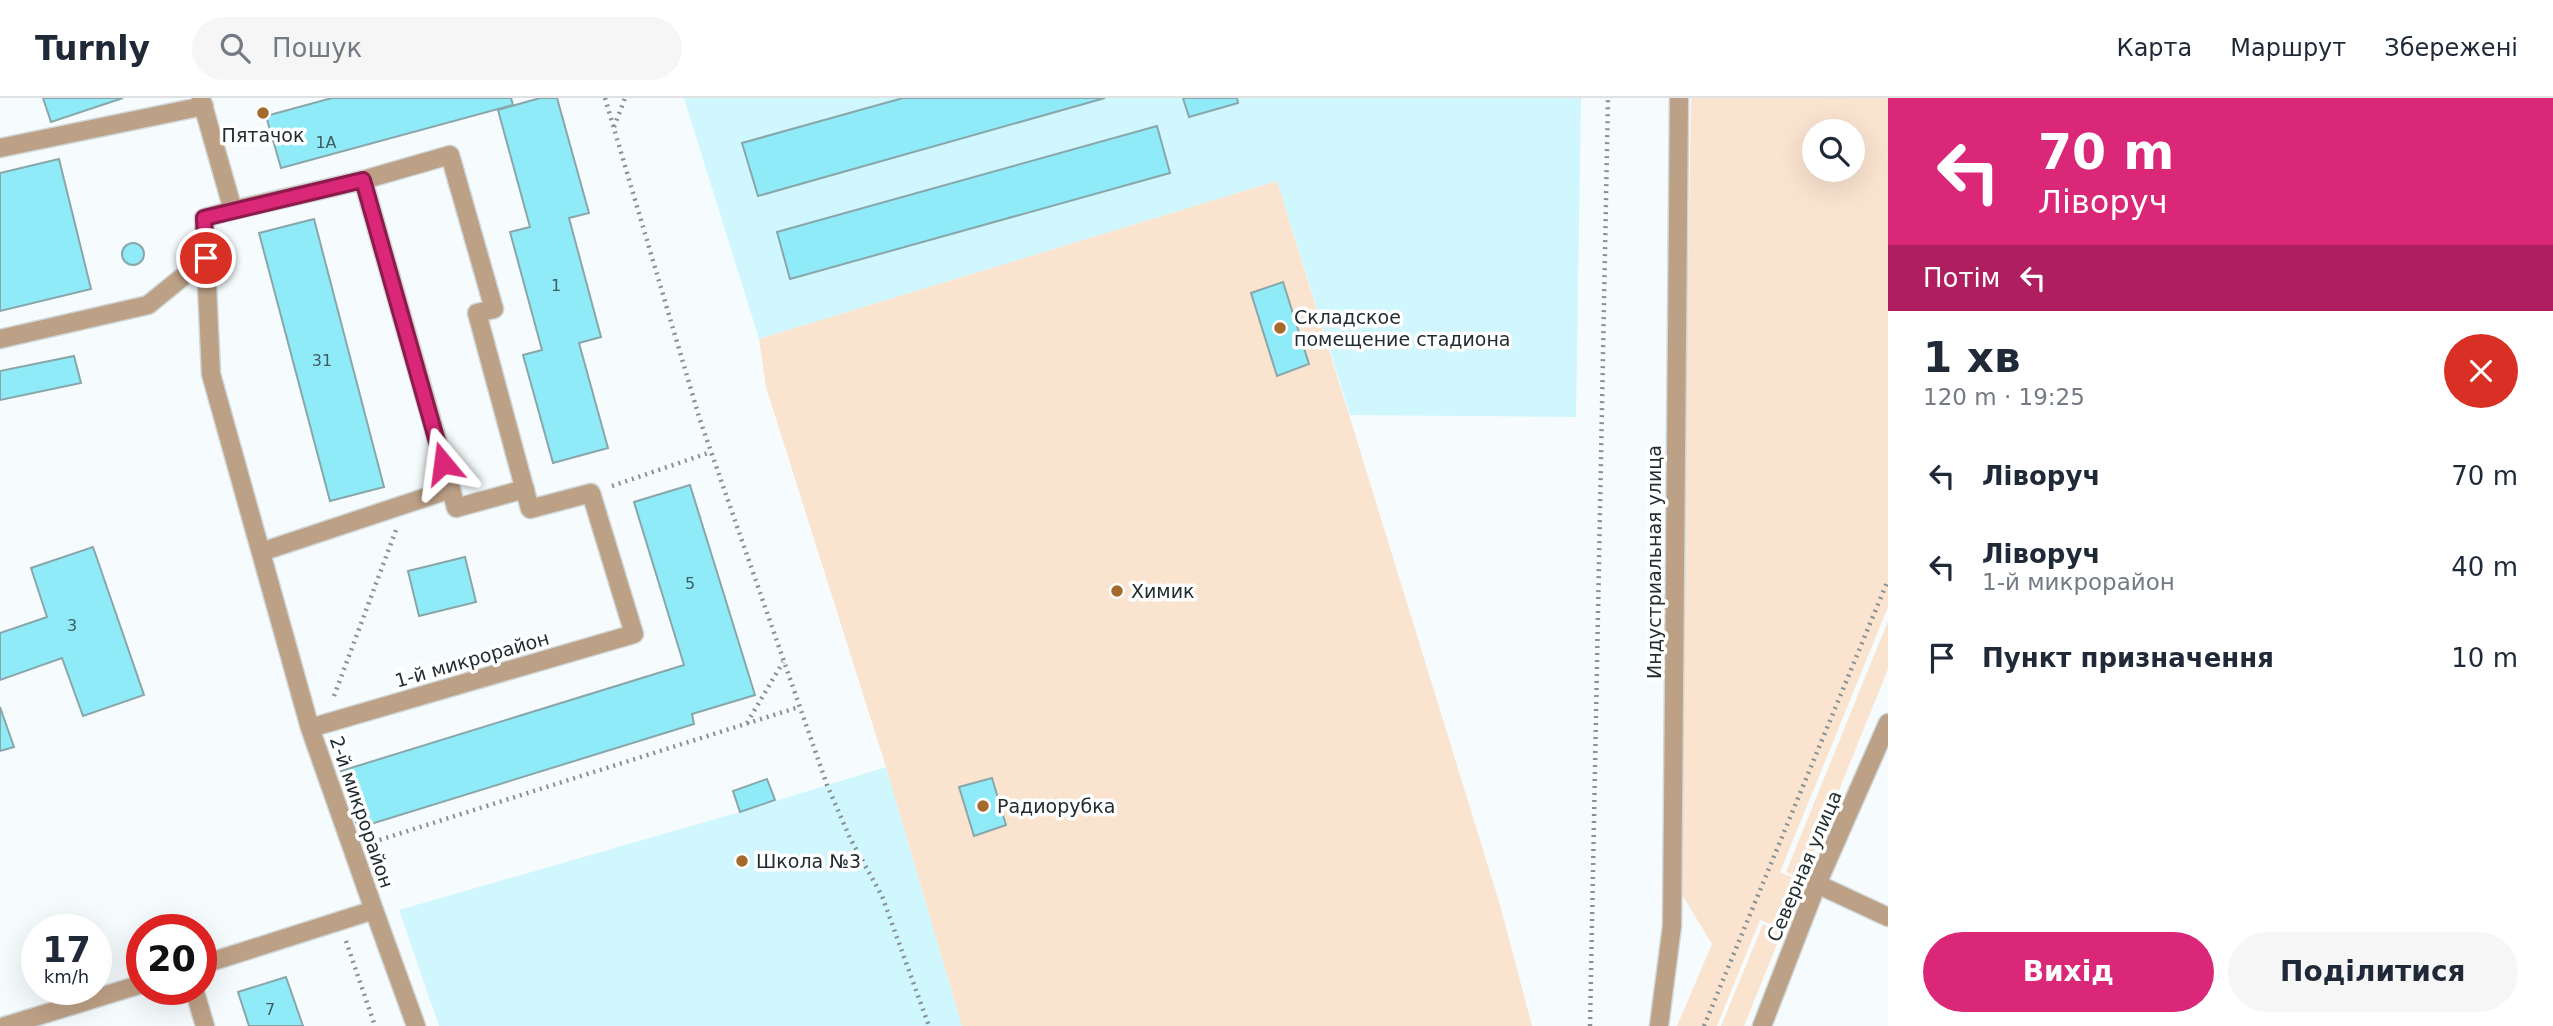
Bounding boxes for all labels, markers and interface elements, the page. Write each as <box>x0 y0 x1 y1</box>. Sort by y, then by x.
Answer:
search box <box>192 17 682 80</box>
text: Turnly <box>35 29 150 68</box>
icon: search <box>216 29 254 67</box>
text: Пошук <box>272 33 362 63</box>
text: Карта <box>2117 34 2192 62</box>
text: Маршрут <box>2230 34 2346 62</box>
text: Збережені <box>2384 34 2518 62</box>
marker: Пятачок <box>255 105 271 121</box>
map controls <box>1802 119 1865 182</box>
button: search <box>1802 119 1865 182</box>
place label: Пятачок <box>222 124 304 146</box>
text: 70 m <box>2038 124 2174 181</box>
icon: left <box>1923 126 2014 217</box>
house number: 1А <box>315 133 337 152</box>
text: Ліворуч <box>2038 183 2168 221</box>
pin <box>176 228 236 288</box>
icon: arrive <box>187 239 225 277</box>
icon: left <box>2014 259 2052 297</box>
text: Потім <box>1923 263 2000 293</box>
house number: 1 <box>551 276 561 295</box>
place label: Складское помещение стадиона <box>1294 306 1511 350</box>
marker: Складское помещение стадиона <box>1272 320 1288 336</box>
text: 1 хв <box>1923 333 2021 382</box>
button: close <box>2444 334 2518 408</box>
house number: 31 <box>312 351 332 370</box>
text: 120 m · 19:25 <box>1923 384 2085 410</box>
position arrow <box>406 426 480 500</box>
street label: Индустриальная улица <box>1643 445 1665 679</box>
icon: left <box>1923 457 1961 495</box>
text: Ліворуч <box>1982 461 2100 491</box>
text: 70 m <box>2451 461 2518 491</box>
text: Ліворуч <box>1982 539 2100 569</box>
icon: left <box>1923 548 1961 586</box>
text: 40 m <box>2451 552 2518 582</box>
text: 1-й микрорайон <box>1982 569 2175 595</box>
house number: 5 <box>685 574 695 593</box>
place label: Химик <box>1131 580 1195 602</box>
marker: Химик <box>1109 583 1125 599</box>
house number: 3 <box>67 616 77 635</box>
street label: 1-й микрорайон <box>392 626 552 692</box>
icon: arrive <box>1923 639 1961 677</box>
text: Пункт призначення <box>1982 643 2274 673</box>
text: 10 m <box>2451 643 2518 673</box>
street label: 2-й микрорайон <box>326 733 398 891</box>
street label: Северная улица <box>1762 787 1846 945</box>
place label: Радиорубка <box>997 795 1115 817</box>
marker: Радиорубка <box>975 798 991 814</box>
place label: Школа №3 <box>756 850 861 872</box>
marker: Школа №3 <box>734 853 750 869</box>
speed limit sign: 20 <box>126 914 217 1005</box>
text: 17 <box>42 930 91 970</box>
button: Вихід <box>1923 932 2214 1012</box>
button: Поділитися <box>2228 932 2518 1012</box>
text: km/h <box>44 966 89 987</box>
house number: 7 <box>265 1000 275 1019</box>

